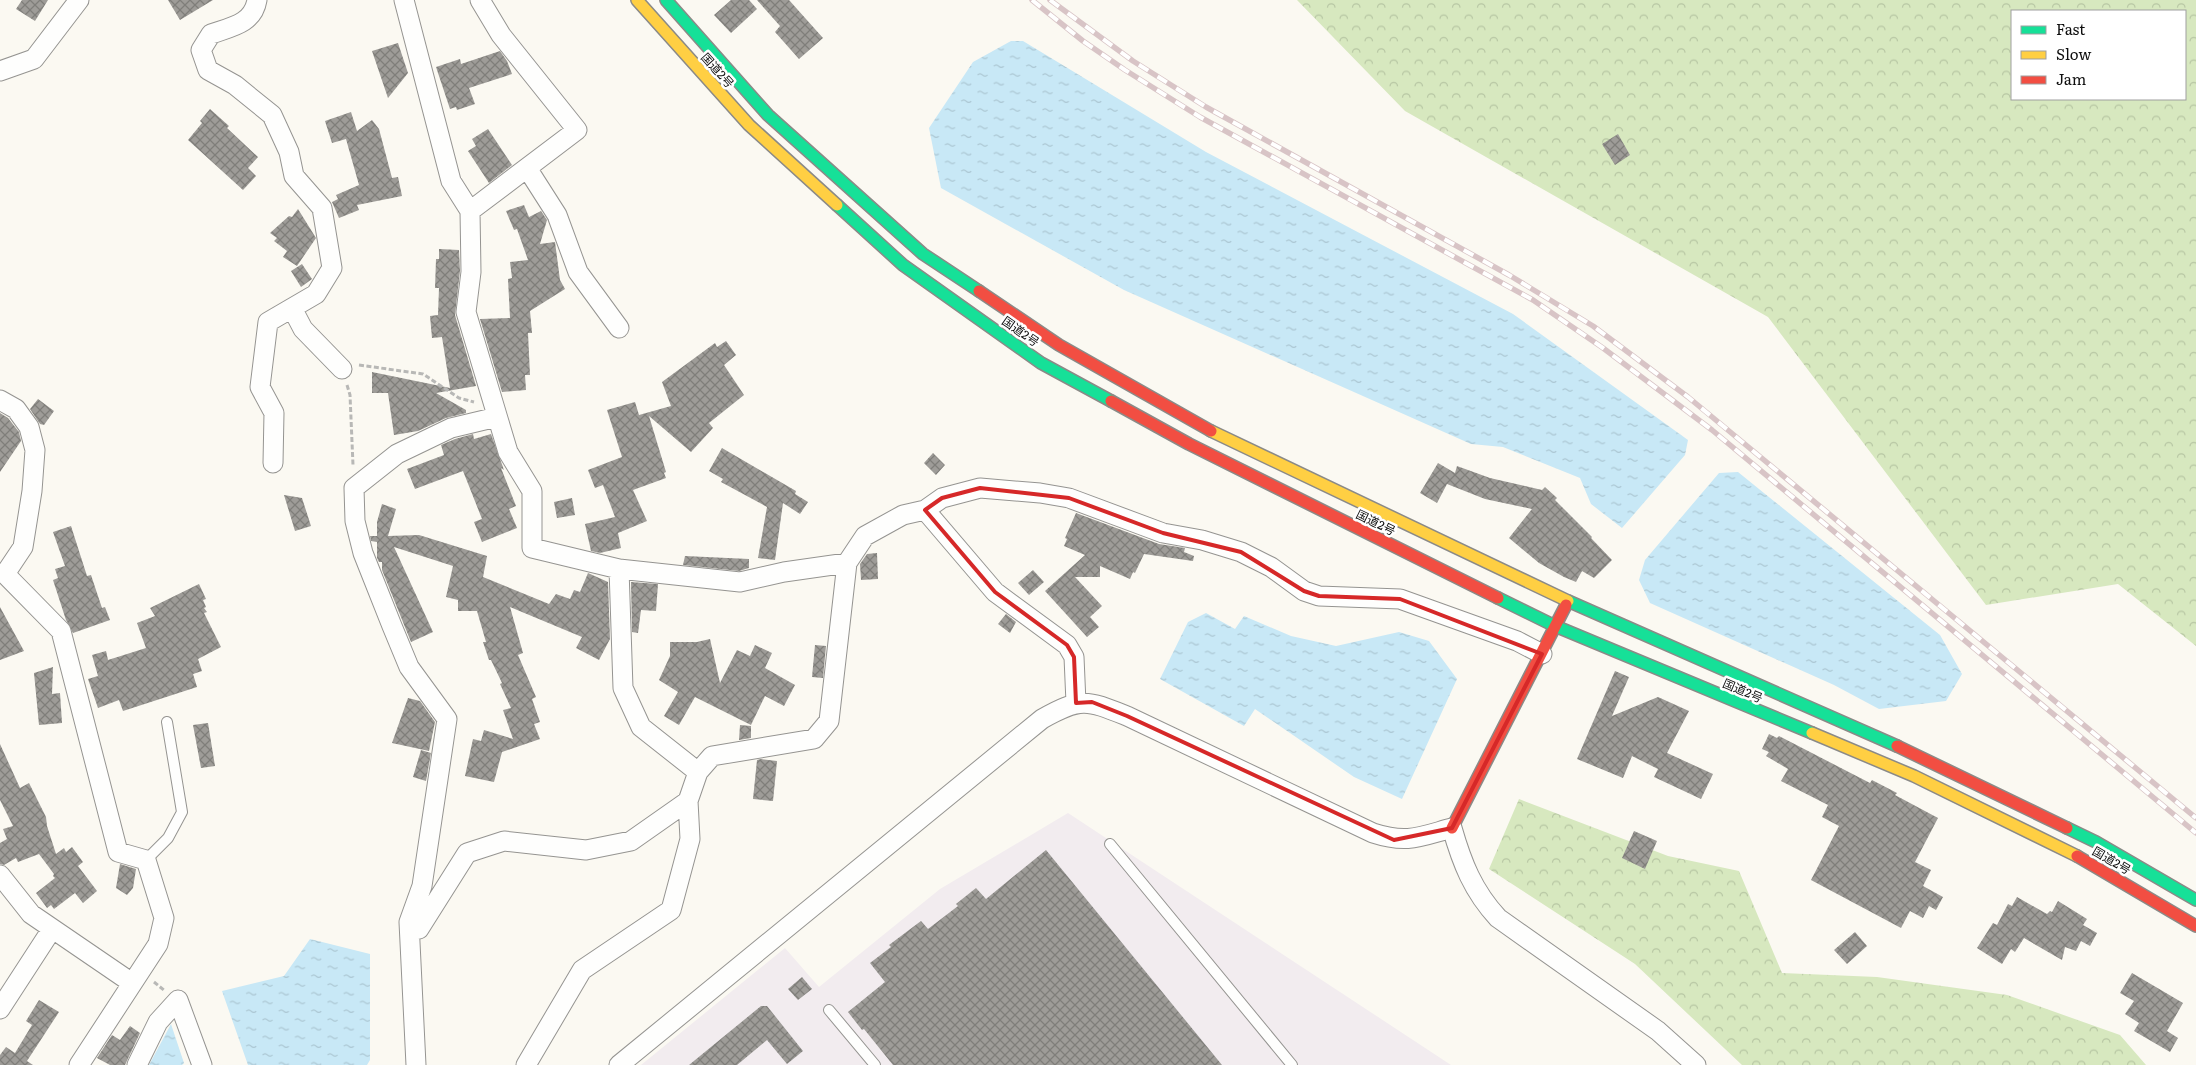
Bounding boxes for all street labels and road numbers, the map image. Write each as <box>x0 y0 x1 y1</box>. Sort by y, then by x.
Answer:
street label: 国道2号 <box>697 48 739 92</box>
street label: 国道2号 <box>999 312 1043 350</box>
street label: 国道2号 <box>1353 505 1399 539</box>
street label: 国道2号 <box>1720 673 1766 707</box>
street label: 国道2号 <box>2089 842 2135 878</box>

